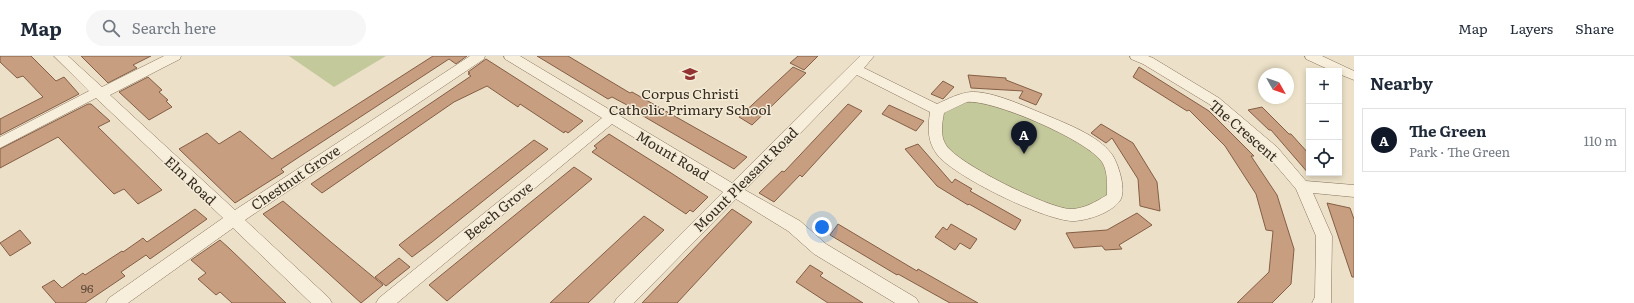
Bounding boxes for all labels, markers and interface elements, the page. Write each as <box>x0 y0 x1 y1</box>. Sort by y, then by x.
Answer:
search box <box>86 10 366 46</box>
text: Map <box>20 14 62 42</box>
text: Search here <box>132 16 216 39</box>
icon: search <box>100 17 122 39</box>
text: Map <box>1458 18 1488 38</box>
text: Layers <box>1510 18 1553 38</box>
text: Share <box>1575 18 1614 38</box>
school or university icon: Corpus Christi Catholic Primary School <box>681 65 699 83</box>
north arrow <box>1258 68 1294 104</box>
map controls <box>1306 68 1342 176</box>
button: + <box>1306 68 1342 104</box>
text: Nearby <box>1370 70 1433 95</box>
place label: Corpus Christi Catholic Primary School <box>609 83 771 119</box>
street label: The Crescent <box>1205 94 1283 166</box>
button: − <box>1306 104 1342 140</box>
text: The Green <box>1409 119 1486 142</box>
pin: A <box>1011 121 1037 154</box>
street label: Mount Pleasant Road <box>688 122 802 236</box>
street label: Mount Road <box>633 125 714 185</box>
text: A <box>1379 131 1389 150</box>
text: 110 m <box>1584 131 1617 150</box>
street label: Chestnut Grove <box>247 140 343 214</box>
button: locate <box>1306 140 1342 176</box>
text: Park · The Green <box>1409 142 1510 161</box>
street label: Elm Road <box>161 151 221 209</box>
street label: Beech Grove <box>459 176 537 244</box>
your location <box>812 217 832 237</box>
house number: 96 <box>81 279 94 297</box>

